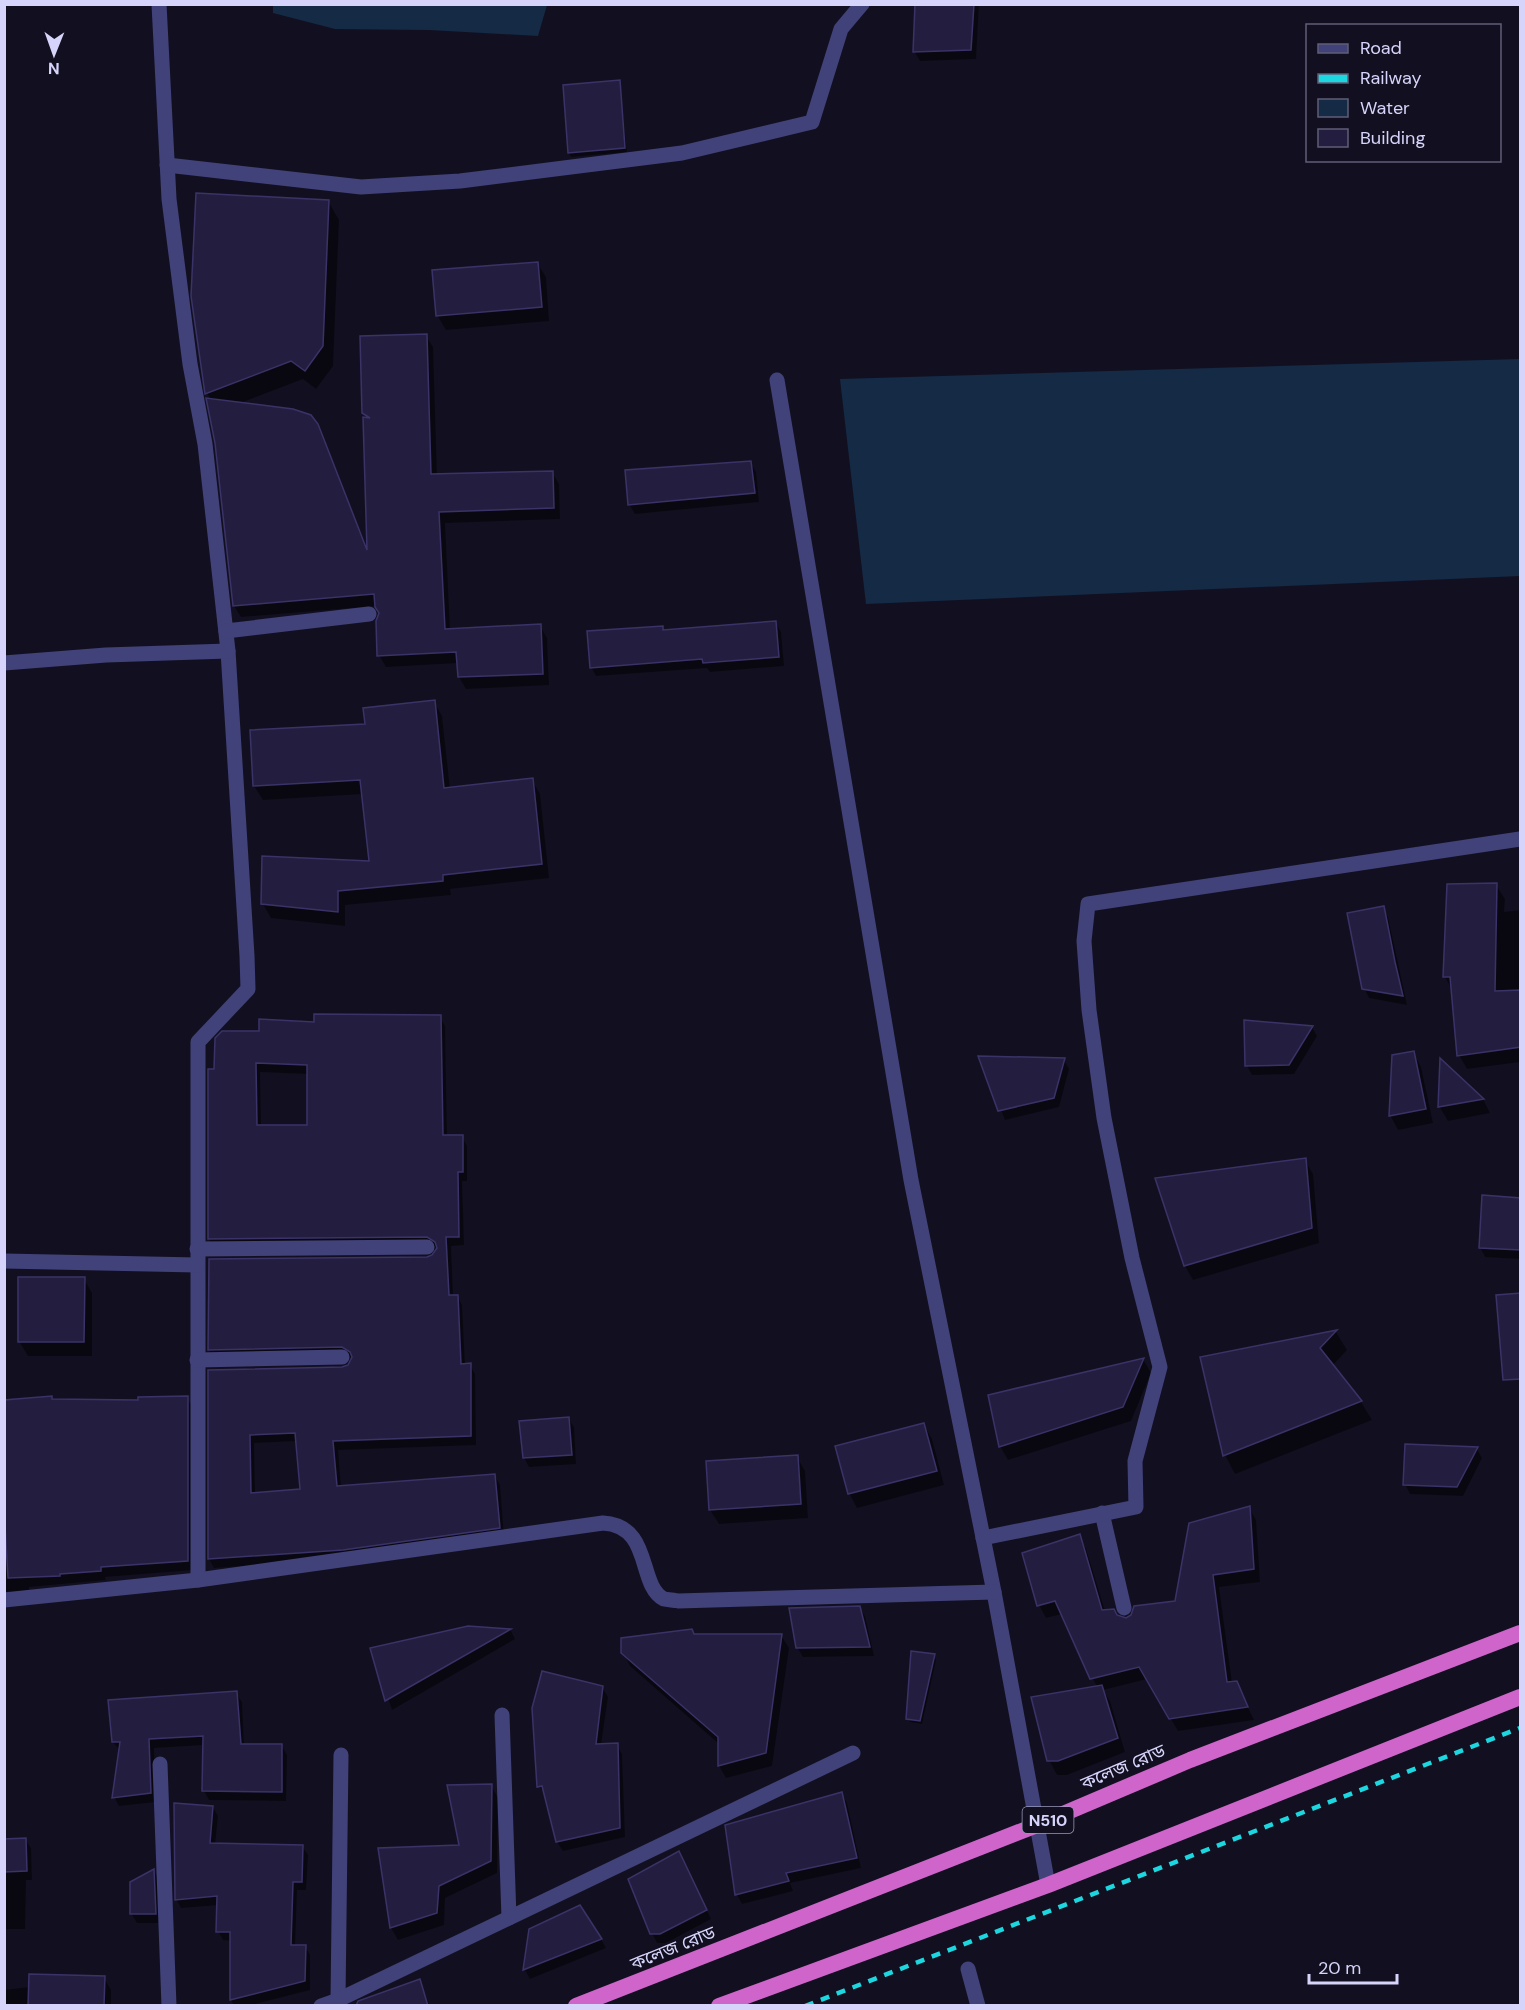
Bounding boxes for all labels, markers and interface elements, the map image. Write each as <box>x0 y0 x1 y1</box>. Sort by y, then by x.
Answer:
north arrow <box>24 24 84 84</box>
legend <box>1306 24 1501 162</box>
text: Road <box>1360 36 1402 60</box>
text: N <box>48 58 60 79</box>
text: Railway <box>1360 66 1422 90</box>
text: Water <box>1360 96 1410 120</box>
text: Building <box>1360 126 1425 150</box>
street label: কলেজ রোড <box>1076 1738 1169 1796</box>
road number: N510 <box>1022 1807 1074 1833</box>
street label: কলেজ রোড <box>626 1920 719 1976</box>
scale bar <box>1309 1947 1398 1985</box>
text: 20 m <box>1318 1956 1361 1980</box>

